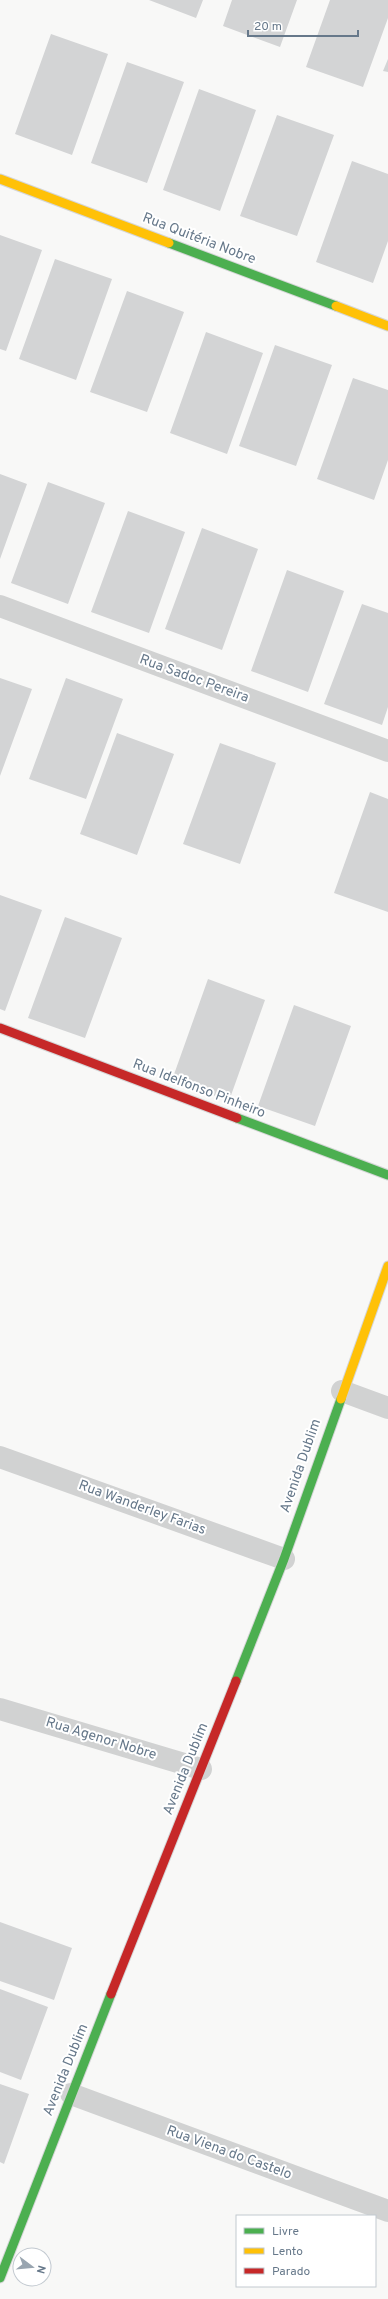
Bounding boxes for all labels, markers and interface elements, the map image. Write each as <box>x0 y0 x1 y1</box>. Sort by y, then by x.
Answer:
scale bar <box>248 12 358 38</box>
text: 20 m <box>254 19 282 35</box>
street label: Rua Quitéria Nobre <box>140 210 258 268</box>
street label: Rua Sadoc Pereira <box>137 651 251 707</box>
street label: Rua Idelfonso Pinheiro <box>130 1056 268 1122</box>
street label: Avenida Dublim <box>277 1417 325 1515</box>
street label: Rua Wanderley Farias <box>76 1477 208 1539</box>
street label: Rua Agenor Nobre <box>44 1714 158 1764</box>
street label: Avenida Dublim <box>160 1720 212 1818</box>
street label: Avenida Dublim <box>40 2021 92 2119</box>
street label: Rua Viena do Castelo <box>164 2122 294 2184</box>
legend <box>236 2215 376 2287</box>
text: Livre <box>272 2224 299 2240</box>
text: Lento <box>272 2244 303 2260</box>
north arrow <box>12 2247 52 2287</box>
text: N <box>33 2264 48 2275</box>
text: Parado <box>272 2264 310 2280</box>

